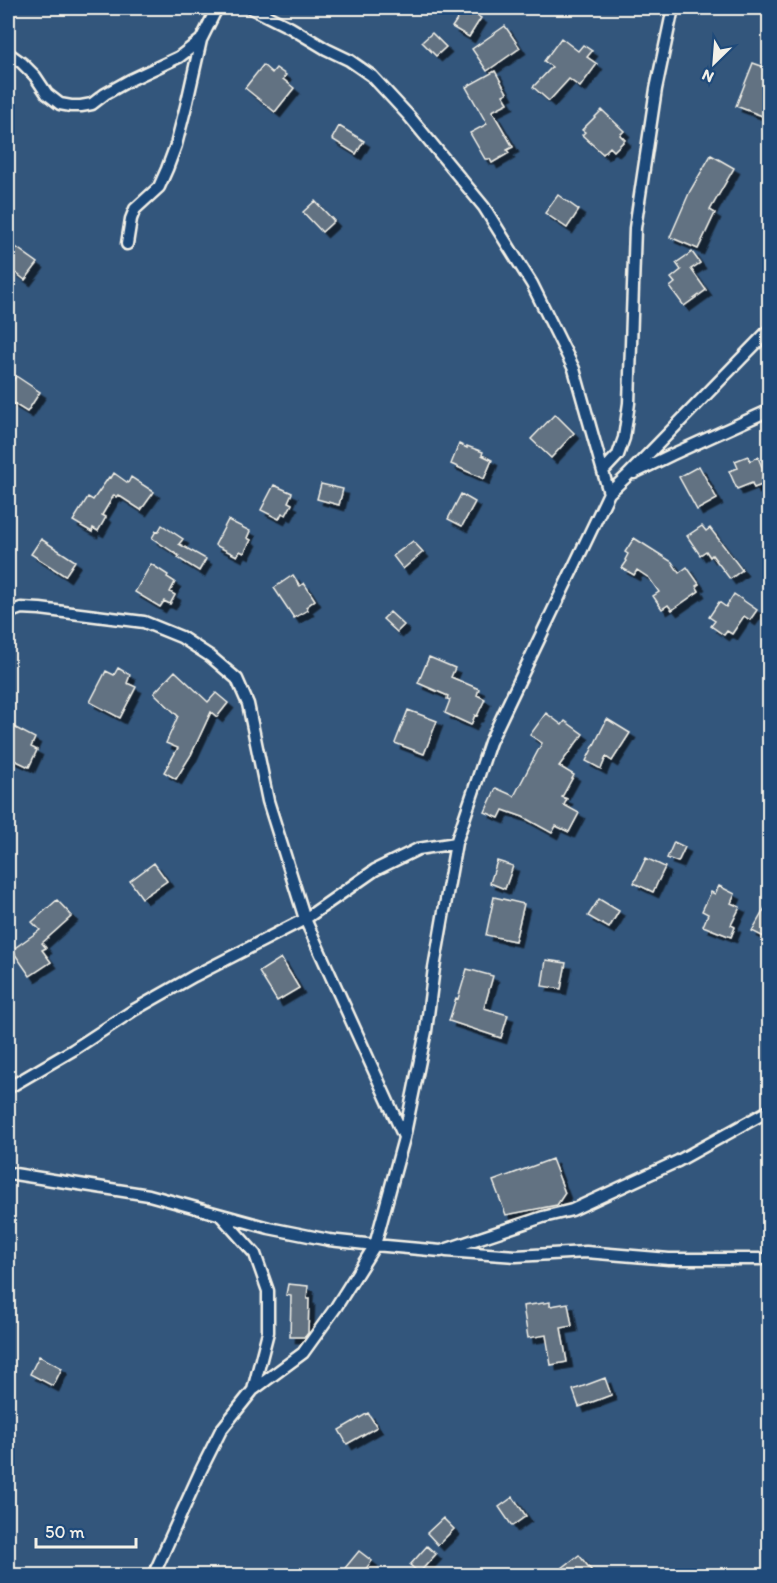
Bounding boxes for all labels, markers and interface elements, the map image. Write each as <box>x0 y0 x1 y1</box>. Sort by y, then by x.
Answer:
north arrow <box>684 33 744 93</box>
text: N <box>699 65 717 87</box>
scale bar <box>36 1511 136 1549</box>
text: 50 m <box>45 1521 85 1543</box>

